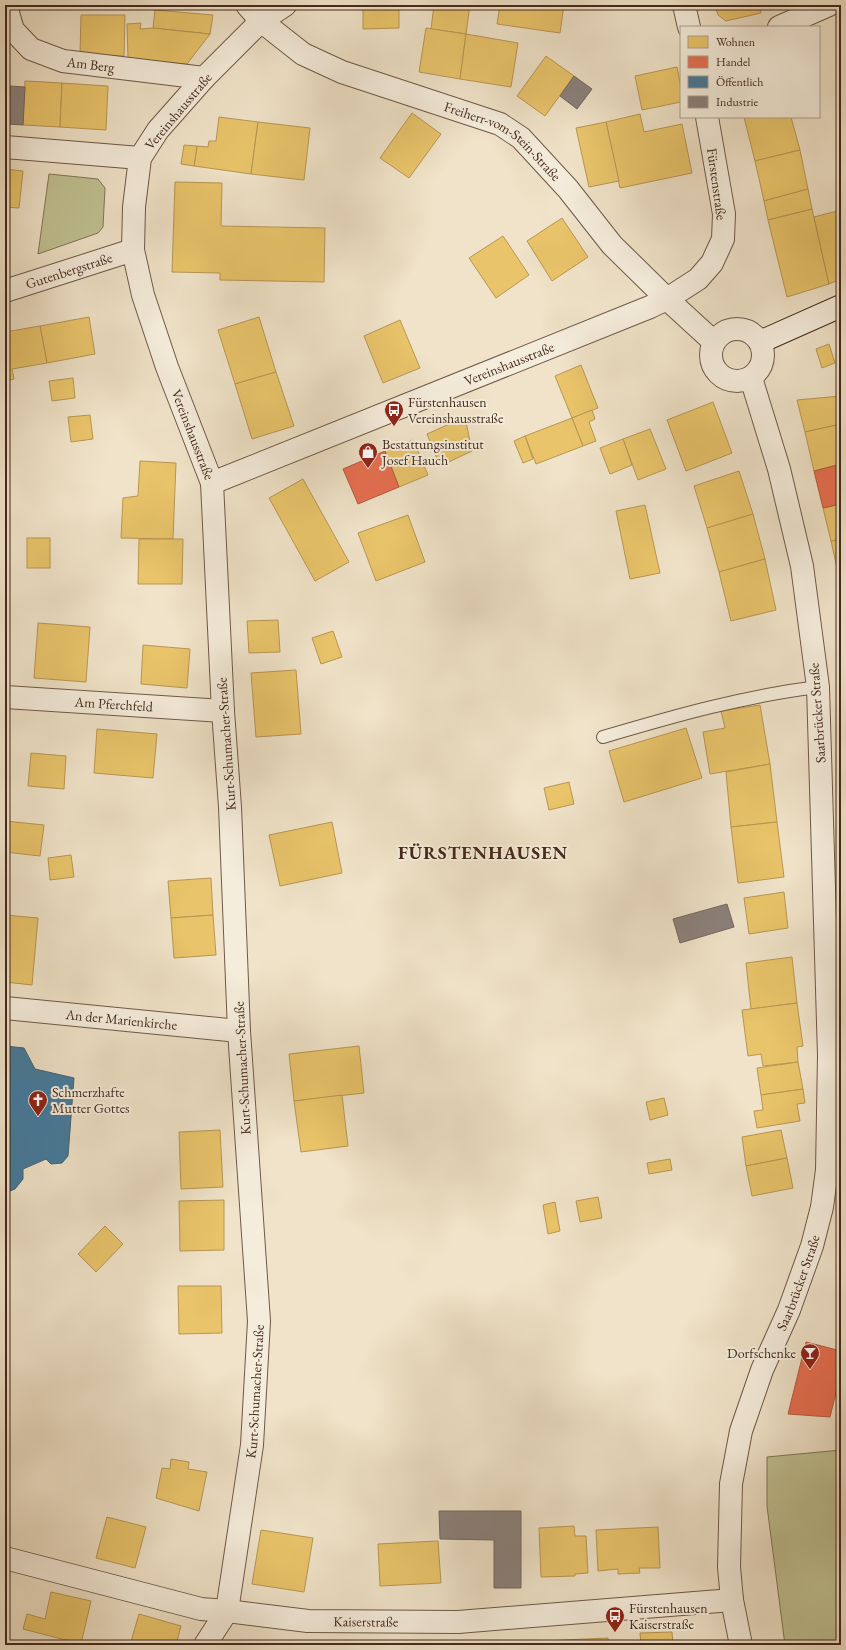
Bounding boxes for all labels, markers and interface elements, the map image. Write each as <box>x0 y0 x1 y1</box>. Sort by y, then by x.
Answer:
legend <box>680 26 820 118</box>
text: Wohnen <box>716 34 756 50</box>
street label: Am Berg <box>65 52 116 76</box>
text: Handel <box>716 54 751 70</box>
street label: Vereinshausstraße <box>140 68 216 153</box>
text: Öffentlich <box>716 74 763 90</box>
text: Industrie <box>716 94 758 110</box>
street label: Freiherr-vom-Stein-Straße <box>442 97 565 185</box>
street label: Fürstenstraße <box>703 147 731 222</box>
street label: Gutenbergstraße <box>23 248 115 293</box>
street label: Vereinshausstraße <box>461 337 557 390</box>
street label: Vereinshausstraße <box>168 387 219 483</box>
place label: Fürstenhausen Vereinshausstraße <box>408 393 504 427</box>
bus stop icon: Fürstenhausen Vereinshausstraße <box>383 399 405 427</box>
place label: Bestattungsinstitut Josef Hauch <box>381 435 484 469</box>
shop icon: Bestattungsinstitut Josef Hauch <box>357 441 379 469</box>
street label: Saarbrücker Straße <box>804 662 829 764</box>
street label: Kurt-Schumacher-Straße <box>212 676 240 811</box>
street label: Am Pferchfeld <box>73 692 154 716</box>
district label: FÜRSTENHAUSEN <box>398 841 568 864</box>
street label: Kurt-Schumacher-Straße <box>229 1000 254 1135</box>
street label: An der Marienkirche <box>64 1005 179 1034</box>
place label: Schmerzhafte Mutter Gottes <box>52 1083 130 1117</box>
church icon: Schmerzhafte Mutter Gottes <box>27 1089 49 1117</box>
street label: Saarbrücker Straße <box>772 1233 824 1333</box>
street label: Kurt-Schumacher-Straße <box>241 1324 268 1459</box>
bar icon: Dorfschenke <box>799 1342 821 1370</box>
place label: Dorfschenke <box>727 1344 797 1362</box>
place label: Fürstenhausen Kaiserstraße <box>629 1599 708 1633</box>
bus stop icon: Fürstenhausen Kaiserstraße <box>604 1605 626 1633</box>
street label: Kaiserstraße <box>333 1612 399 1631</box>

